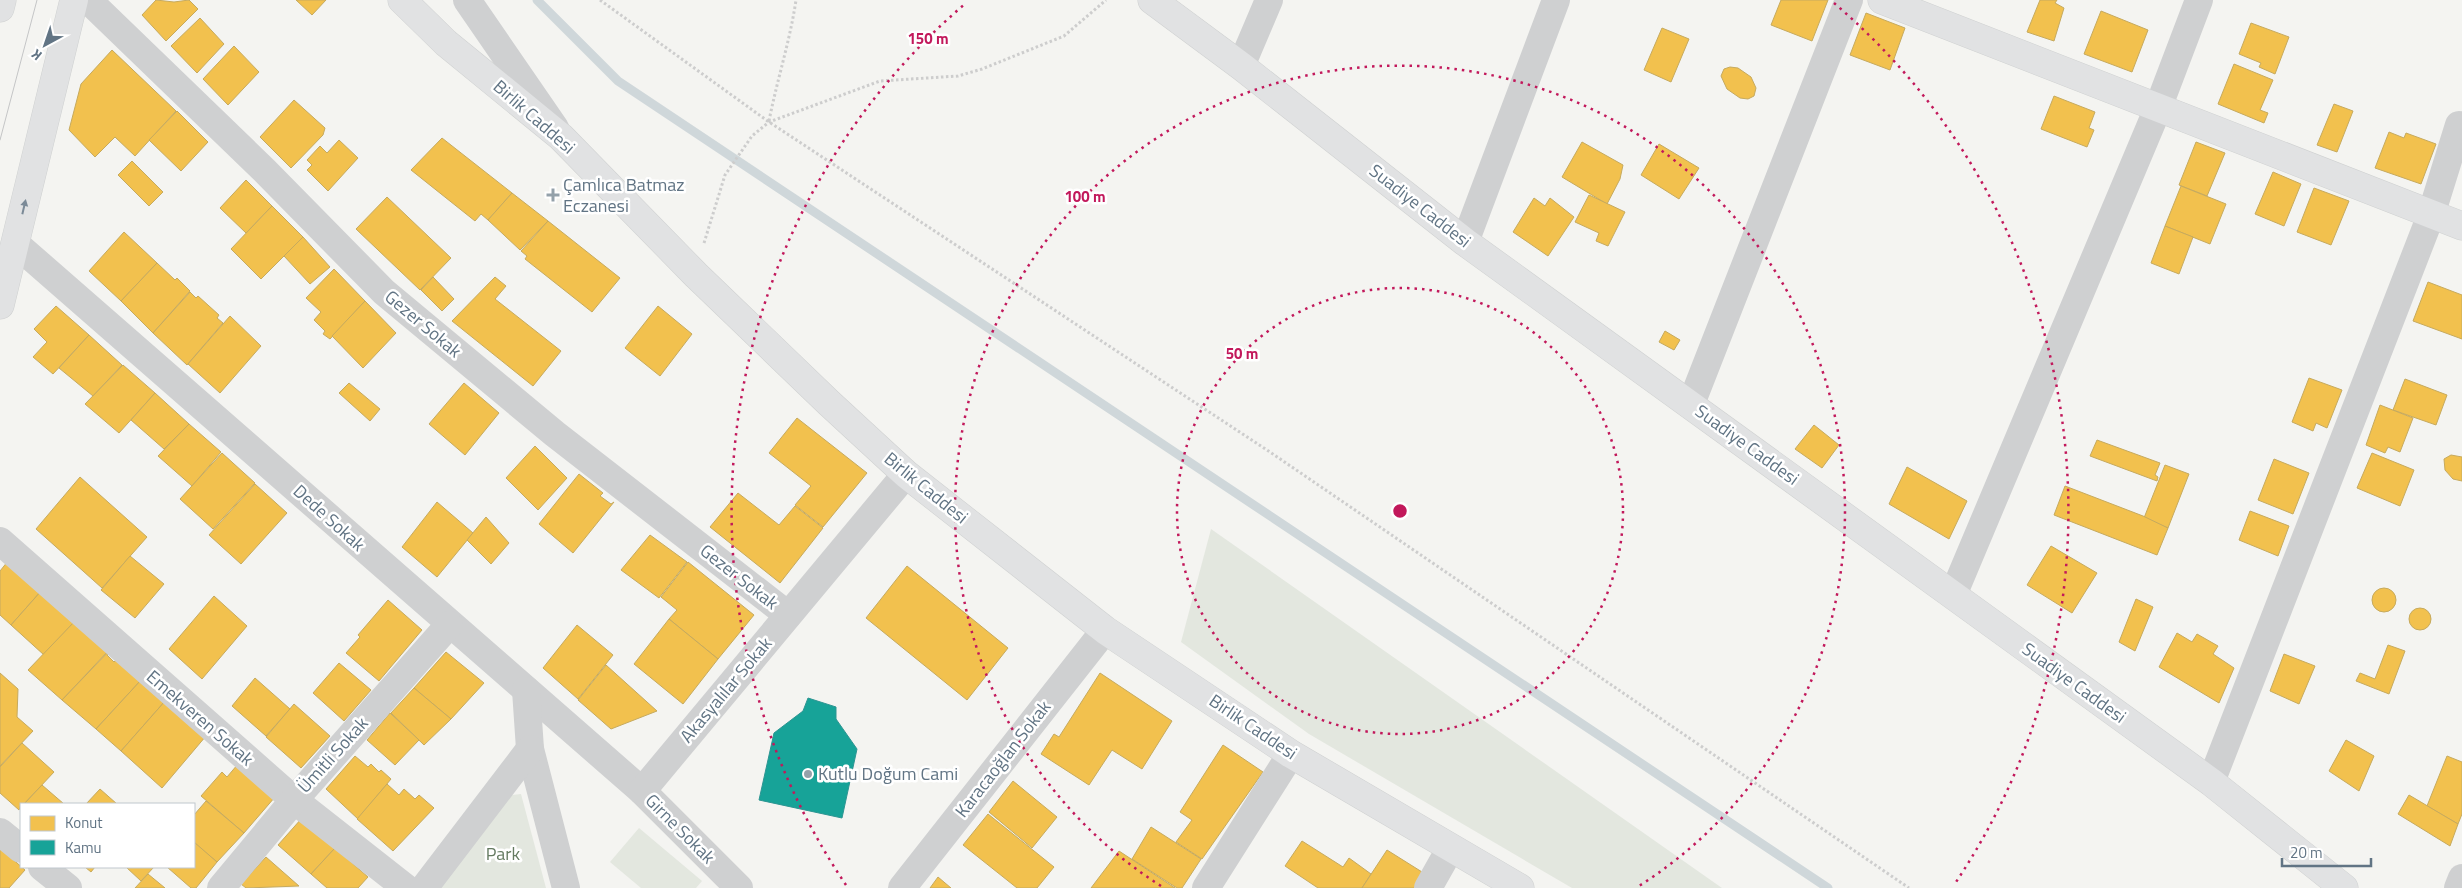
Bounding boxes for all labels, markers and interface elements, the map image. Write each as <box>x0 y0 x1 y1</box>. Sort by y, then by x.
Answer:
north arrow <box>20 20 70 70</box>
text: 150 m <box>907 27 949 50</box>
text: K <box>26 44 46 66</box>
street label: Birlik Caddesi <box>487 73 581 160</box>
street label: Suadiye Caddesi <box>1364 157 1477 254</box>
place label: Çamlıca Batmaz Eczanesi <box>563 171 684 219</box>
text: 100 m <box>1064 185 1106 208</box>
marker: Çamlıca Batmaz Eczanesi <box>547 189 559 201</box>
one-way arrow <box>20 199 28 214</box>
street label: Gezer Sokak <box>379 283 468 364</box>
text: 50 m <box>1226 342 1258 365</box>
street label: Suadiye Caddesi <box>1690 398 1805 492</box>
street label: Birlik Caddesi <box>878 445 974 530</box>
street label: Dede Sokak <box>287 478 372 558</box>
centre of rings <box>1391 502 1409 520</box>
street label: Gezer Sokak <box>694 537 785 616</box>
street label: Akasyalılar Sokak <box>673 631 778 749</box>
street label: Suadiye Caddesi <box>2017 636 2132 730</box>
street label: Emekveren Sokak <box>141 663 260 772</box>
street label: Birlik Caddesi <box>1204 687 1303 766</box>
street label: Karacaoğlan Sokak <box>948 694 1057 823</box>
street label: Ümitli Sokak <box>291 710 375 799</box>
place label: Kutlu Doğum Cami <box>818 760 958 787</box>
marker: Kutlu Doğum Cami <box>802 768 814 780</box>
street label: Girne Sokak <box>639 787 722 870</box>
legend <box>20 803 195 868</box>
text: Konut <box>65 811 103 834</box>
text: Kamu <box>65 836 102 859</box>
scale bar <box>2282 836 2371 868</box>
park label: Park <box>486 840 521 867</box>
text: 20 m <box>2290 841 2323 864</box>

